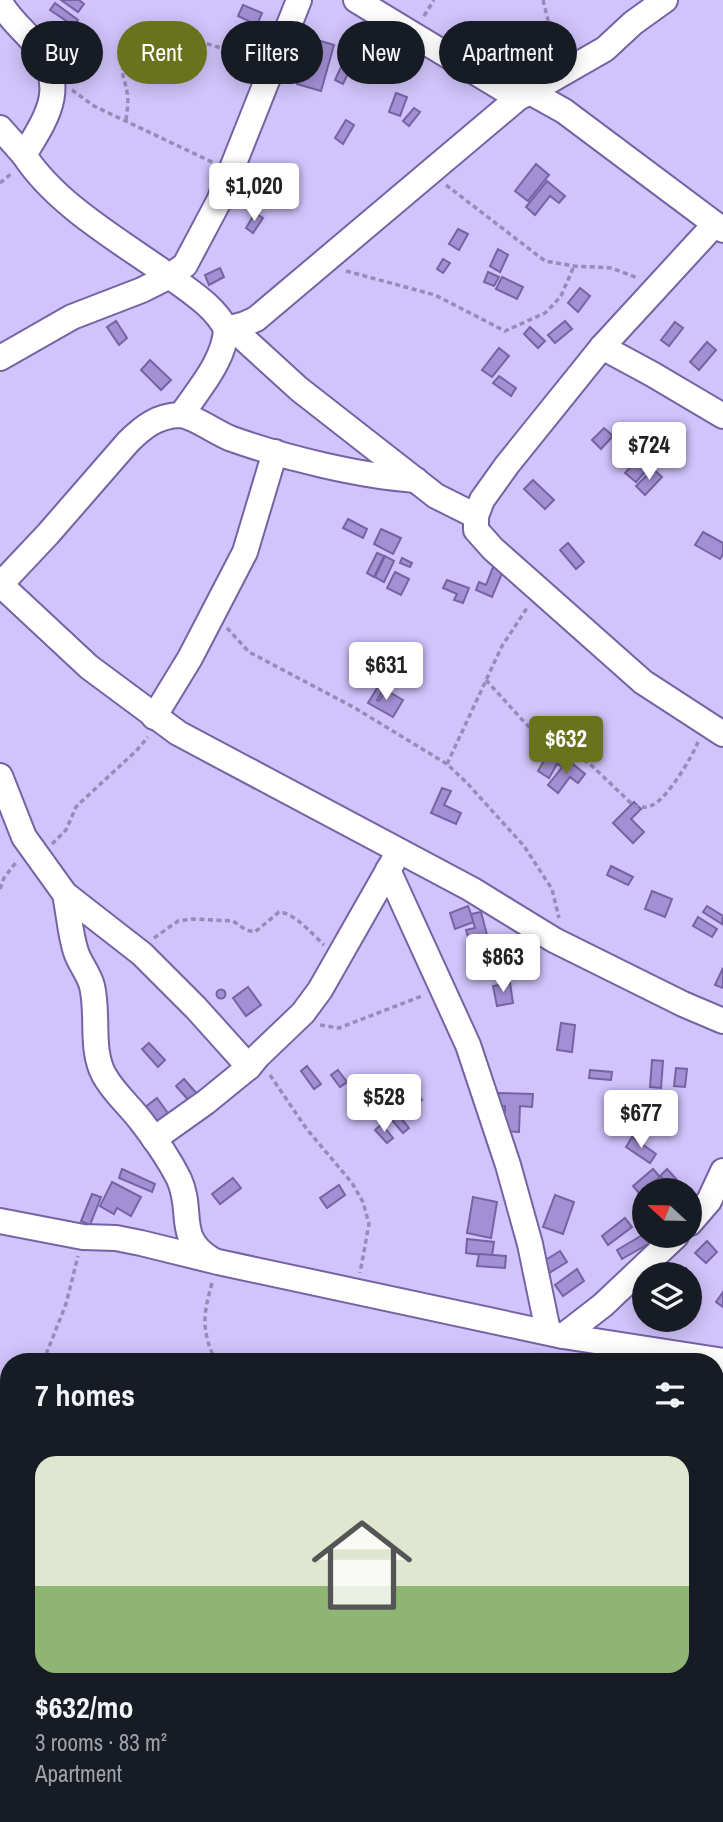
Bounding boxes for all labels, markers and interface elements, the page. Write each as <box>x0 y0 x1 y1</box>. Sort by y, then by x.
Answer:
chip: Buy <box>21 21 103 84</box>
chip: Rent <box>117 21 207 84</box>
chip: Filters <box>221 21 323 84</box>
chip: New <box>337 21 425 84</box>
chip: Apartment <box>439 21 577 84</box>
pin: $1,020 <box>197 164 311 223</box>
text: $1,020 <box>225 170 283 201</box>
pin: $724 <box>608 422 690 482</box>
text: $724 <box>628 429 670 460</box>
pin: $631 <box>345 642 427 702</box>
text: $631 <box>365 649 407 680</box>
pin: $632 <box>525 716 607 776</box>
text: $632 <box>545 723 587 754</box>
pin: $863 <box>462 934 544 994</box>
text: $863 <box>482 941 524 972</box>
pin: $528 <box>343 1074 425 1134</box>
text: $528 <box>363 1081 405 1112</box>
pin: $677 <box>600 1090 682 1150</box>
text: $677 <box>620 1097 662 1128</box>
north arrow <box>632 1178 702 1248</box>
map controls <box>632 1178 702 1332</box>
button: layers <box>632 1262 702 1332</box>
text: 7 homes <box>35 1375 135 1415</box>
icon: filters <box>651 1376 689 1414</box>
icon: home <box>299 1502 425 1628</box>
text: $632/mo <box>35 1687 133 1727</box>
text: 3 rooms · 83 m² <box>35 1727 167 1758</box>
text: Apartment <box>35 1758 122 1789</box>

